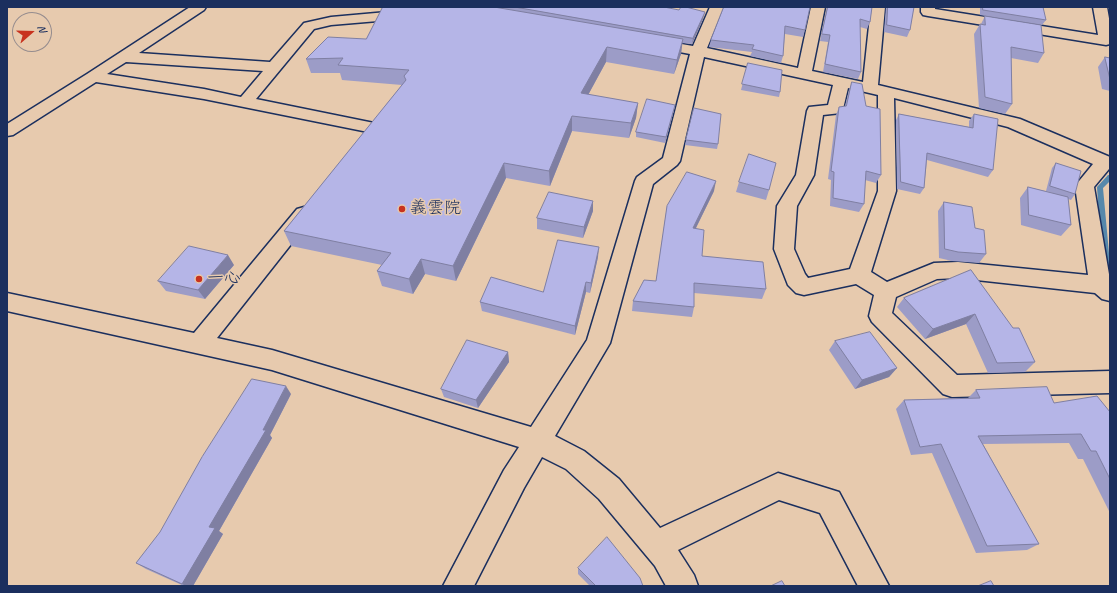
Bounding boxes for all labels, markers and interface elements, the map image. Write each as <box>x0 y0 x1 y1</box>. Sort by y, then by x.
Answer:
north arrow <box>12 12 52 52</box>
text: N <box>35 23 50 34</box>
place label: 義雲院 <box>410 199 461 219</box>
marker: 義雲院 <box>397 204 407 214</box>
place label: 一心 <box>207 269 241 289</box>
marker: 一心 <box>194 274 204 284</box>

